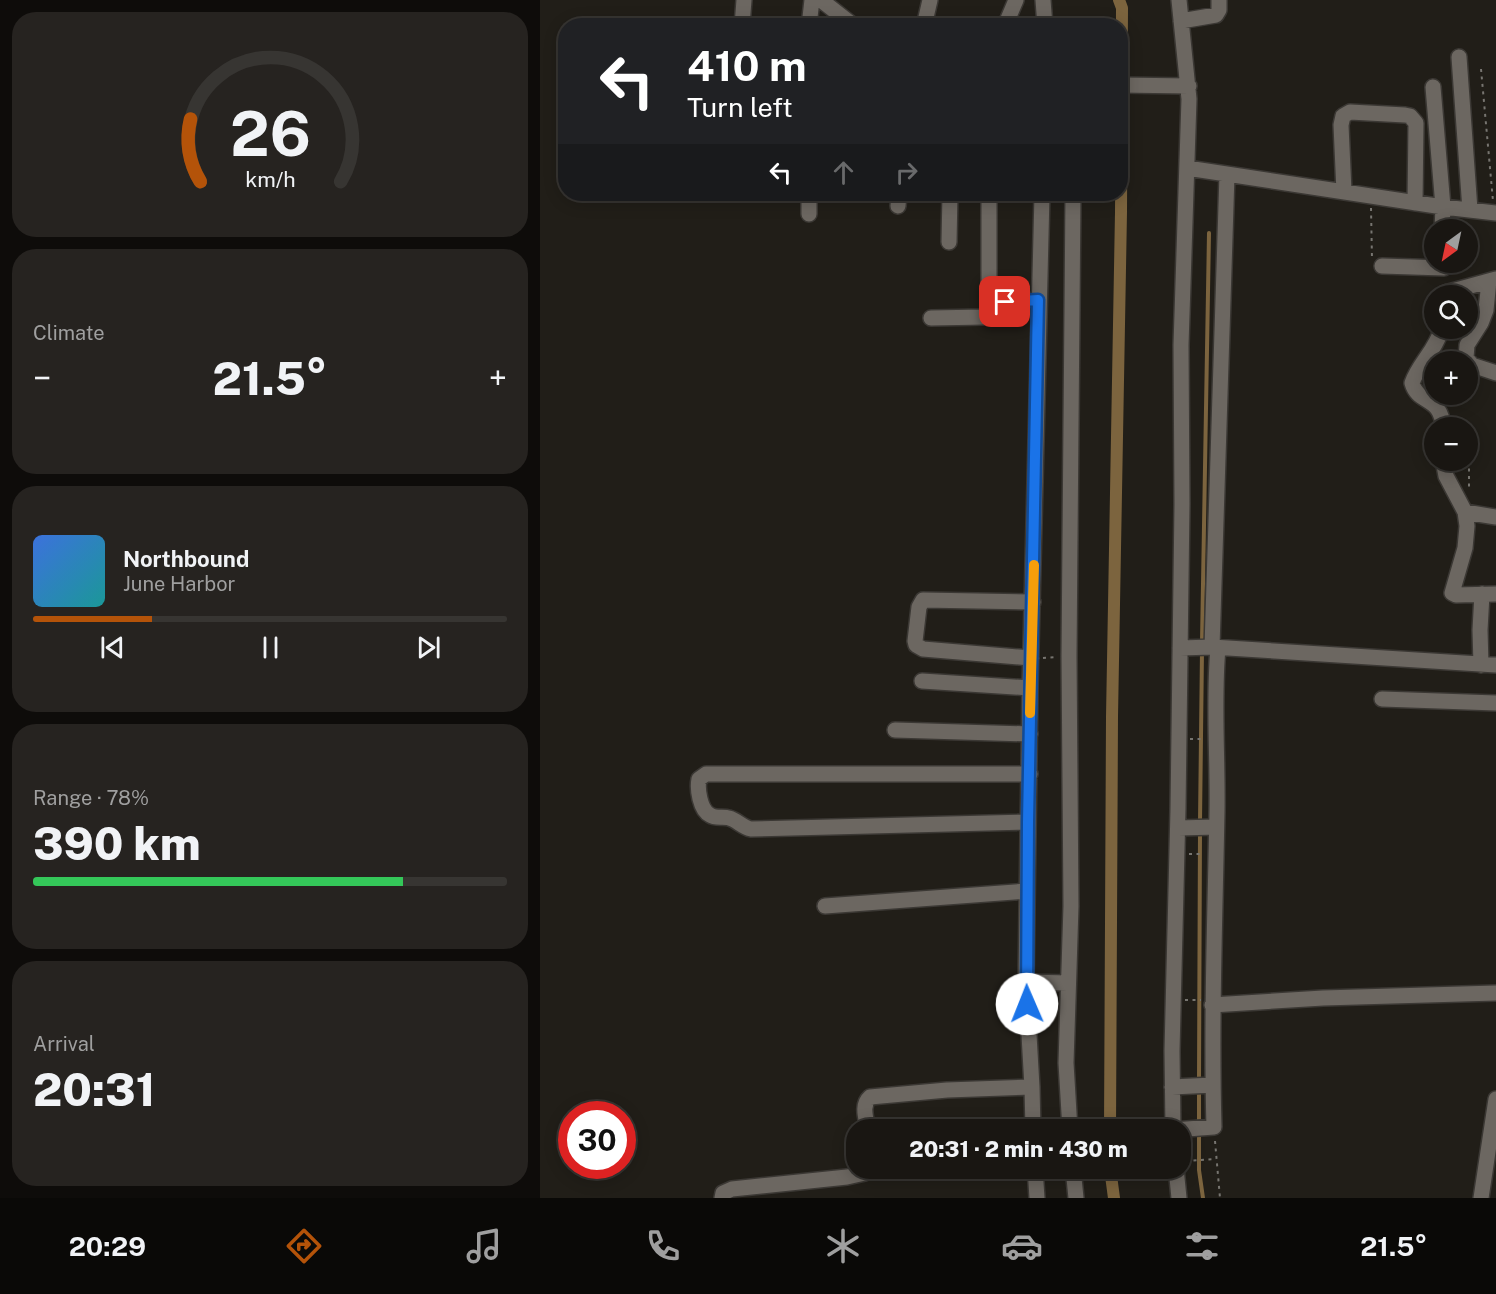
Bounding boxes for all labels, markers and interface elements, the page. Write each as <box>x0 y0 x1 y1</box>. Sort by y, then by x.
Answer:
text: 410 m <box>687 41 807 90</box>
icon: left <box>588 42 666 120</box>
text: Turn left <box>687 91 793 123</box>
text: 26 <box>230 97 310 170</box>
icon: left <box>764 156 797 189</box>
icon: ahead <box>827 156 860 189</box>
icon: right <box>890 156 923 189</box>
text: km/h <box>245 167 295 192</box>
north arrow <box>1424 219 1478 273</box>
map controls <box>1424 219 1478 471</box>
pin <box>979 276 1030 327</box>
icon: arrive <box>988 285 1021 318</box>
button: search <box>1424 285 1478 339</box>
text: Climate <box>33 321 105 345</box>
button: + <box>1424 351 1478 405</box>
text: 21.5° <box>213 352 327 405</box>
text: − <box>33 359 51 397</box>
text: + <box>489 359 507 397</box>
button: − <box>1424 417 1478 471</box>
text: Northbound <box>123 546 249 572</box>
text: June Harbor <box>123 572 235 596</box>
icon: previous <box>96 631 129 664</box>
icon: pause <box>254 631 287 664</box>
icon: next <box>412 631 445 664</box>
text: Range · 78% <box>33 786 149 810</box>
text: 390 km <box>33 817 201 870</box>
position arrow <box>995 972 1059 1036</box>
text: Arrival <box>33 1032 95 1056</box>
text: 20:31 <box>33 1063 155 1116</box>
speed limit sign: 30 <box>558 1101 636 1179</box>
text: 20:31 · 2 min · 430 m <box>909 1136 1128 1162</box>
icon: directions <box>283 1225 325 1267</box>
icon: music <box>463 1225 505 1267</box>
icon: phone <box>642 1225 684 1267</box>
icon: climate <box>822 1225 864 1267</box>
icon: car <box>1001 1225 1043 1267</box>
icon: filters <box>1181 1225 1223 1267</box>
text: 20:29 <box>69 1230 146 1262</box>
text: 21.5° <box>1360 1230 1427 1262</box>

